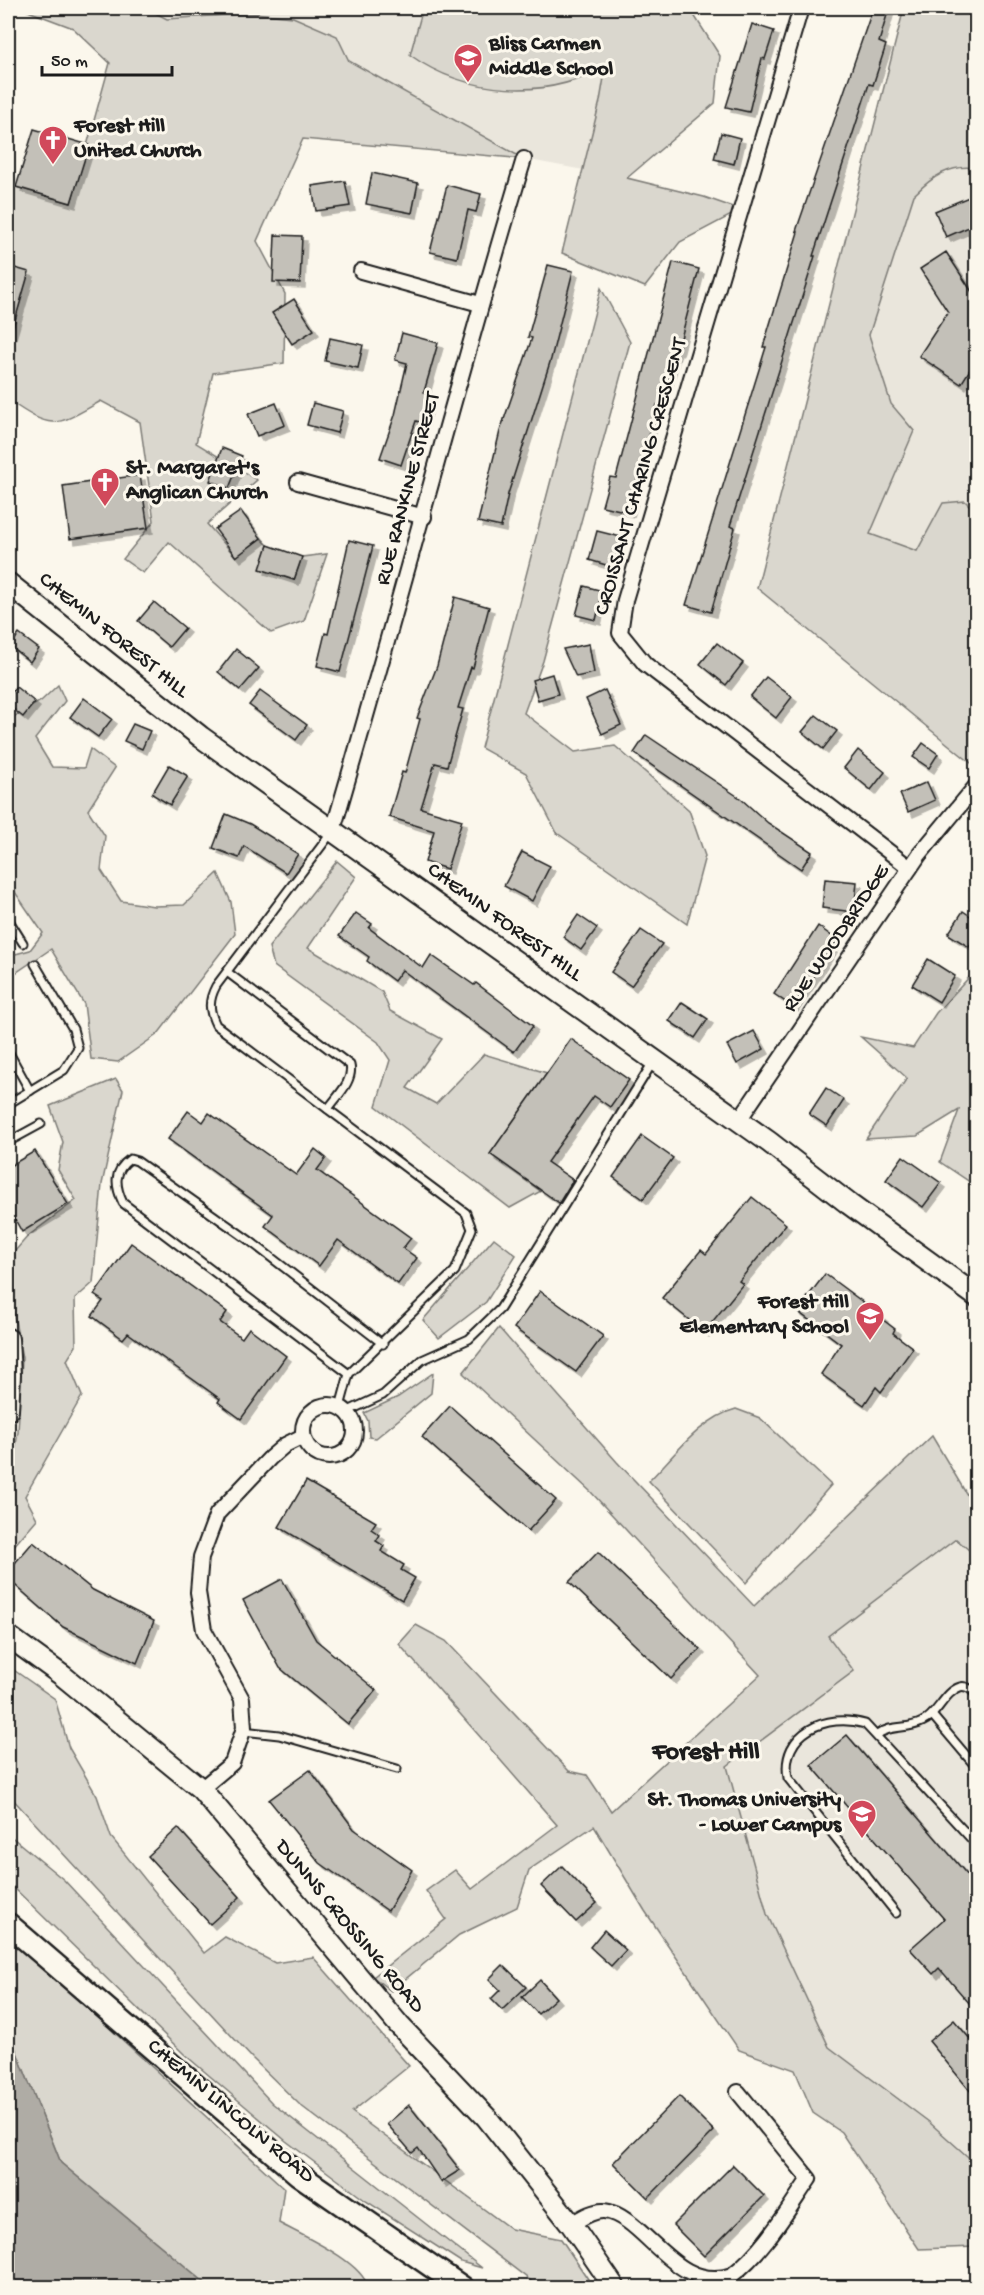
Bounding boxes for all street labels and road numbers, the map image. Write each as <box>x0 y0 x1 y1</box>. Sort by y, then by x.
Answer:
street label: CROISSANT CHARING CRESCENT <box>590 334 694 619</box>
street label: RUE RANKINE STREET <box>371 388 448 588</box>
street label: CHEMIN FOREST HILL <box>33 567 194 705</box>
street label: CHEMIN FOREST HILL <box>421 858 588 989</box>
street label: RUE WOODBRIDGE <box>778 859 897 1018</box>
street label: DUNNS CROSSING ROAD <box>267 1833 430 2020</box>
street label: CHEMIN LINCOLN ROAD <box>141 2034 320 2190</box>

